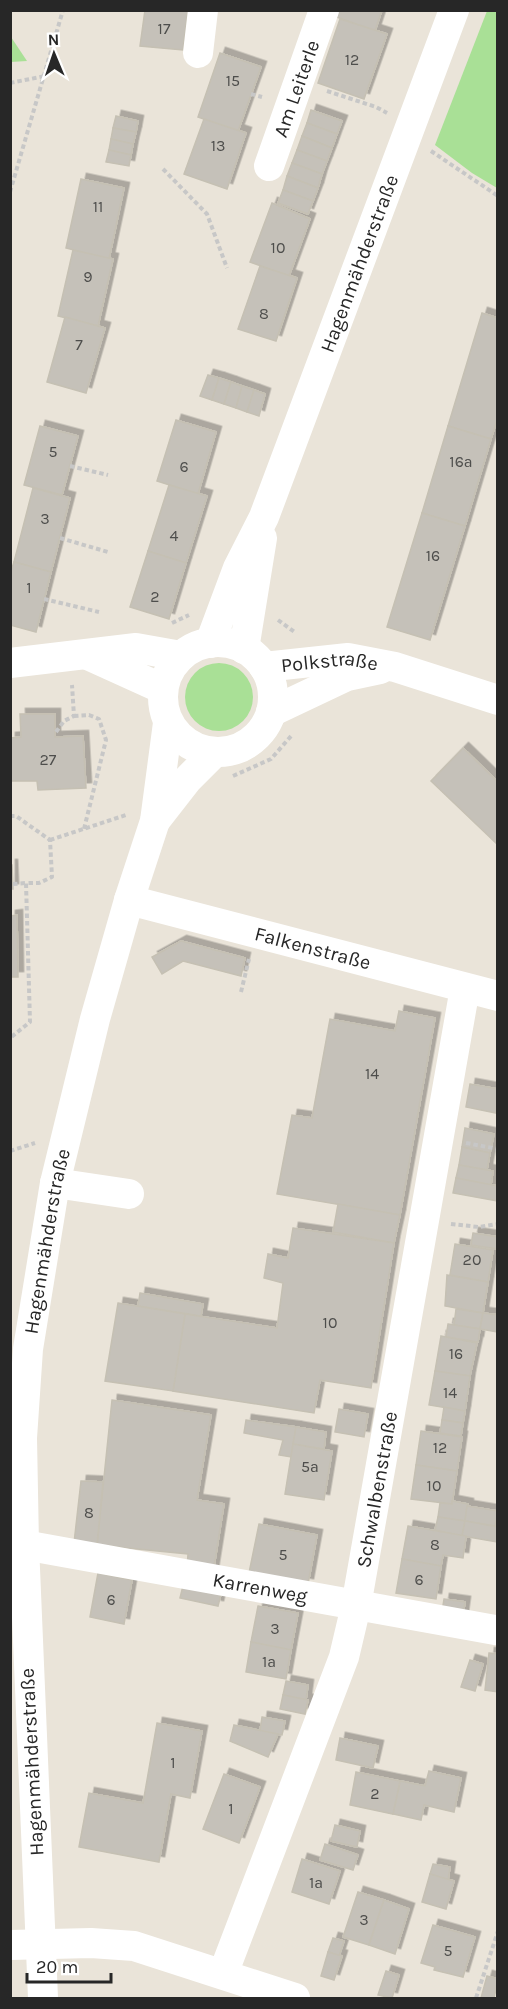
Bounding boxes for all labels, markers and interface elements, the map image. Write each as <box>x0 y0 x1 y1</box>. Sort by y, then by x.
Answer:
house number: 17 <box>158 19 171 38</box>
north arrow <box>24 24 84 84</box>
text: N <box>47 30 60 49</box>
street label: Am Leiterle <box>269 37 324 140</box>
house number: 12 <box>345 50 359 69</box>
house number: 15 <box>226 71 240 90</box>
house number: 13 <box>211 136 225 155</box>
street label: Hagenmähderstraße <box>315 171 403 356</box>
house number: 11 <box>93 197 103 216</box>
house number: 10 <box>271 238 285 257</box>
house number: 9 <box>83 267 93 286</box>
house number: 8 <box>259 304 269 323</box>
house number: 7 <box>75 335 83 354</box>
house number: 5 <box>48 442 58 461</box>
house number: 16a <box>449 452 473 471</box>
house number: 6 <box>179 457 189 476</box>
house number: 3 <box>40 509 50 528</box>
house number: 4 <box>170 526 179 545</box>
house number: 16 <box>426 546 440 565</box>
house number: 1 <box>26 578 32 597</box>
house number: 2 <box>150 587 160 606</box>
street label: Polkstraße <box>280 646 380 677</box>
house number: 27 <box>40 750 57 769</box>
street label: Falkenstraße <box>252 922 373 974</box>
house number: 14 <box>365 1064 379 1083</box>
street label: Hagenmähderstraße <box>19 1146 75 1336</box>
house number: 20 <box>463 1250 481 1269</box>
house number: 10 <box>323 1313 337 1332</box>
house number: 16 <box>449 1344 463 1363</box>
house number: 14 <box>443 1383 457 1402</box>
street label: Schwalbenstraße <box>351 1409 402 1570</box>
house number: 12 <box>433 1438 447 1457</box>
house number: 5a <box>301 1457 319 1476</box>
house number: 10 <box>427 1476 441 1495</box>
house number: 8 <box>84 1503 94 1522</box>
house number: 8 <box>430 1535 440 1554</box>
house number: 5 <box>278 1545 288 1564</box>
street label: Karrenweg <box>211 1568 310 1607</box>
house number: 6 <box>414 1570 424 1589</box>
house number: 6 <box>106 1590 116 1609</box>
house number: 3 <box>270 1619 280 1638</box>
house number: 1a <box>262 1652 276 1671</box>
street label: Hagenmähderstraße <box>16 1668 48 1856</box>
house number: 1 <box>170 1753 176 1772</box>
house number: 2 <box>370 1784 380 1803</box>
house number: 1 <box>228 1799 234 1818</box>
house number: 1a <box>309 1873 323 1892</box>
house number: 3 <box>359 1910 369 1929</box>
house number: 5 <box>443 1941 453 1960</box>
scale bar <box>27 1946 111 1984</box>
text: 20 m <box>36 1956 78 1978</box>

